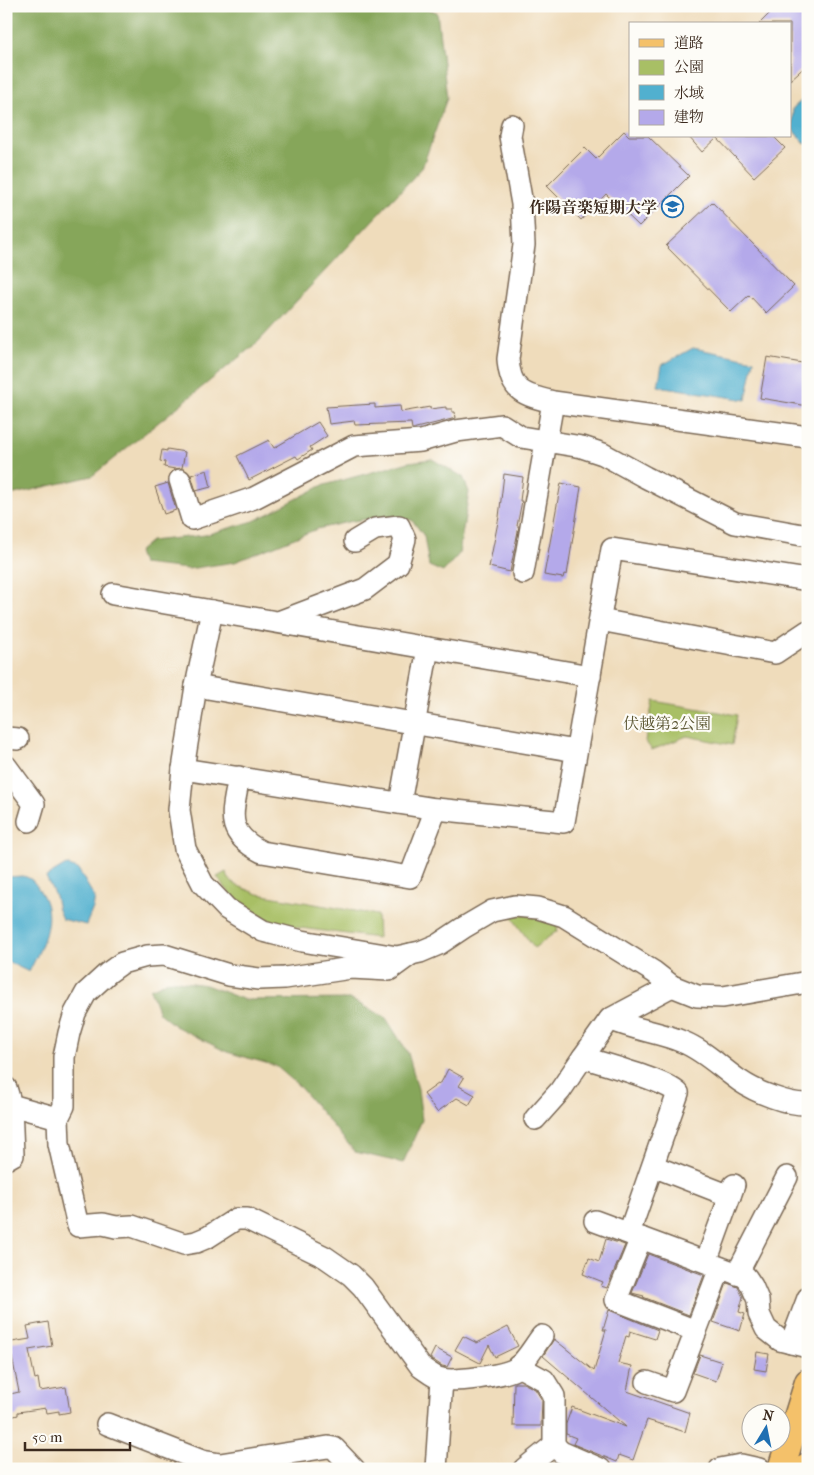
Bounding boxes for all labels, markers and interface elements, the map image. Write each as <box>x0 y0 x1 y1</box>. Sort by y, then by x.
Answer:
legend <box>629 22 792 138</box>
text: 道路 <box>674 34 704 52</box>
text: 公園 <box>674 58 704 76</box>
text: 水域 <box>674 84 704 102</box>
text: 建物 <box>674 108 704 126</box>
school or university icon: 作陽音楽短期大学 <box>661 195 685 219</box>
place label: 作陽音楽短期大学 <box>529 198 657 217</box>
park label: 伏越第2公園 <box>623 714 711 733</box>
north arrow <box>742 1402 792 1452</box>
text: N <box>761 1406 775 1425</box>
scale bar <box>25 1420 130 1452</box>
text: 50 m <box>32 1428 63 1446</box>

